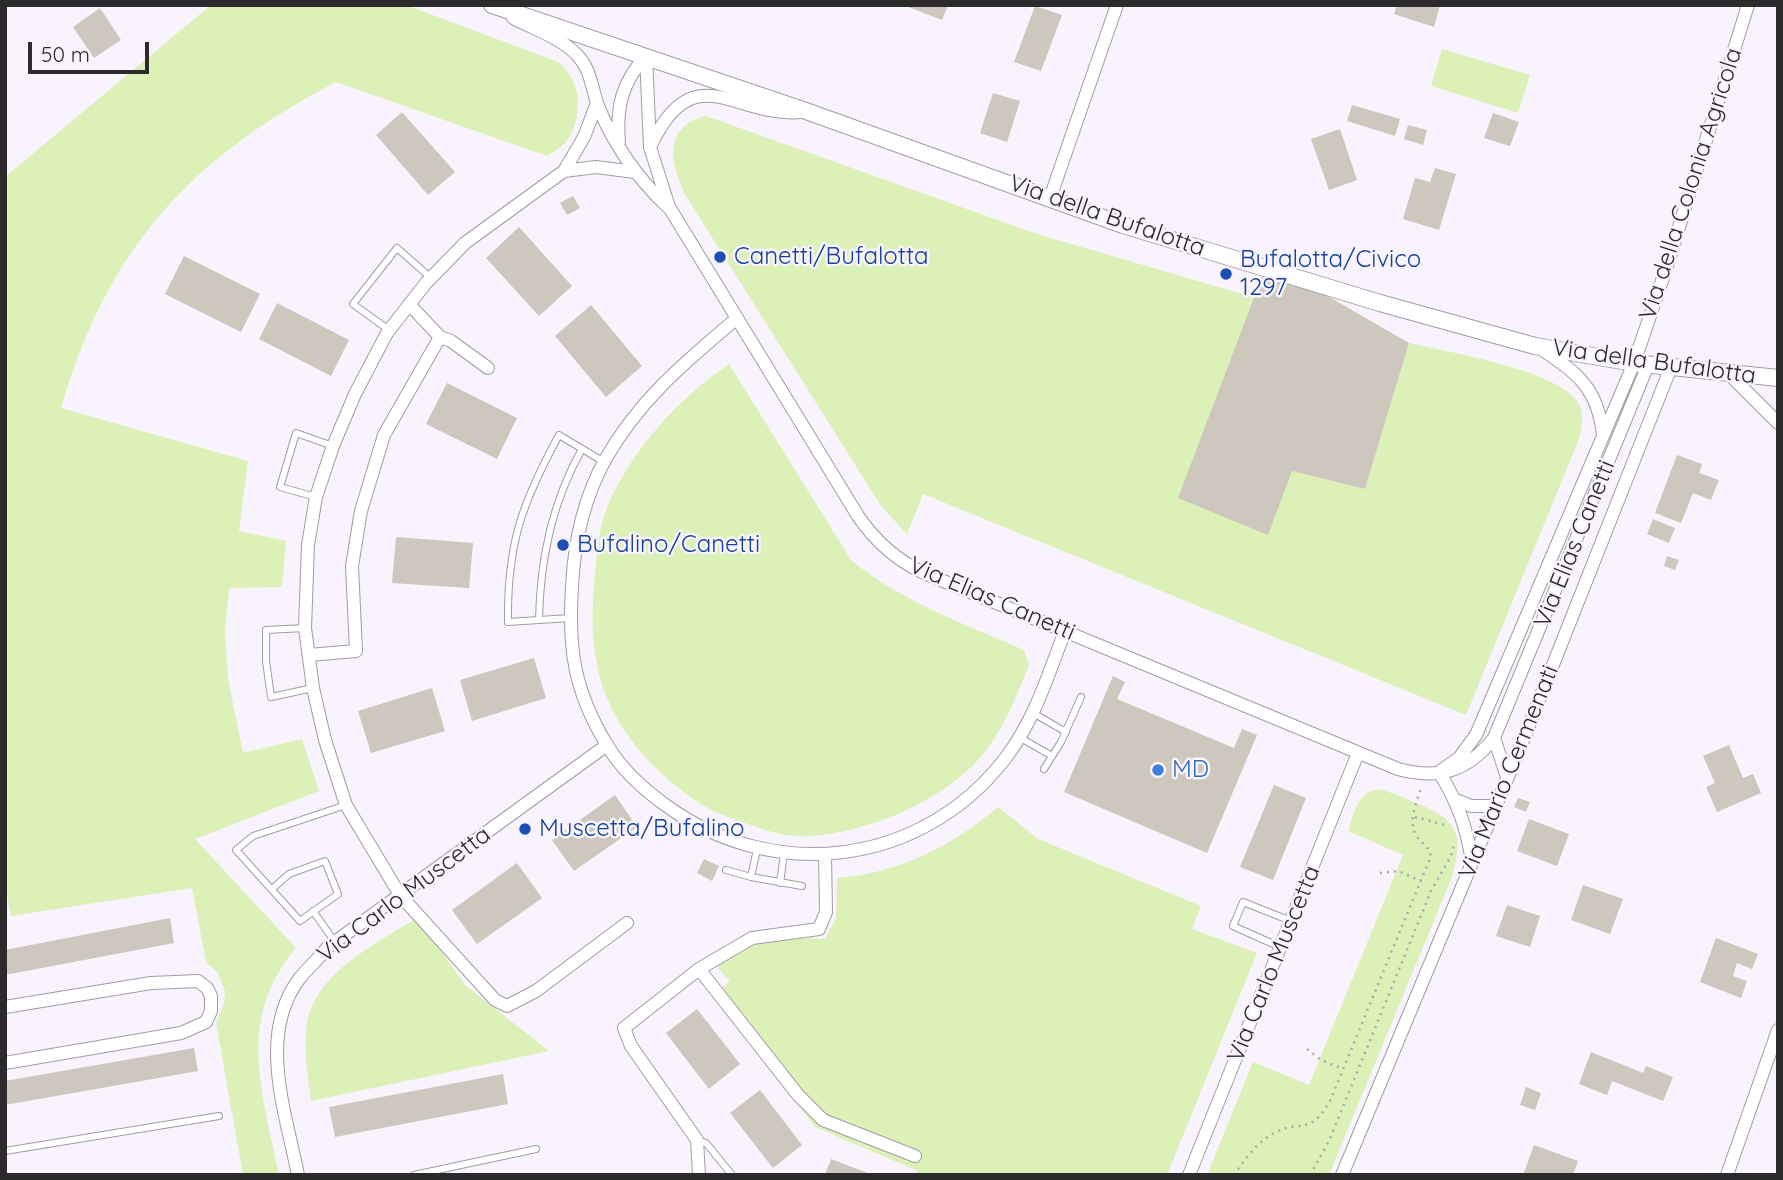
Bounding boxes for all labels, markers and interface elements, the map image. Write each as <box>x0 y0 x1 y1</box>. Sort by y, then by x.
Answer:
scale bar <box>32 28 152 72</box>
text: 50 m <box>41 41 90 67</box>
street label: Via della Colonia Agricola <box>1633 44 1749 324</box>
street label: Via della Bufalotta <box>1005 169 1209 263</box>
place label: Canetti/Bufalotta <box>734 243 929 271</box>
place label: Bufalotta/Civico 1297 <box>1240 246 1421 302</box>
marker: Canetti/Bufalotta <box>712 249 728 265</box>
marker: Bufalotta/Civico 1297 <box>1218 266 1234 282</box>
street label: Via della Bufalotta <box>1550 333 1758 391</box>
street label: Via Elias Canetti <box>1528 456 1622 632</box>
place label: Bufalino/Canetti <box>577 531 760 559</box>
marker: Bufalino/Canetti <box>555 537 571 553</box>
street label: Via Elias Canetti <box>905 551 1079 647</box>
street label: Via Mario Cermenati <box>1453 661 1565 883</box>
place label: MD <box>1172 756 1209 784</box>
marker: MD <box>1150 762 1166 778</box>
place label: Muscetta/Bufalino <box>539 815 745 843</box>
street label: Via Carlo Muscetta <box>312 820 496 970</box>
marker: Muscetta/Bufalino <box>517 821 533 837</box>
street label: Via Carlo Muscetta <box>1221 861 1327 1067</box>

